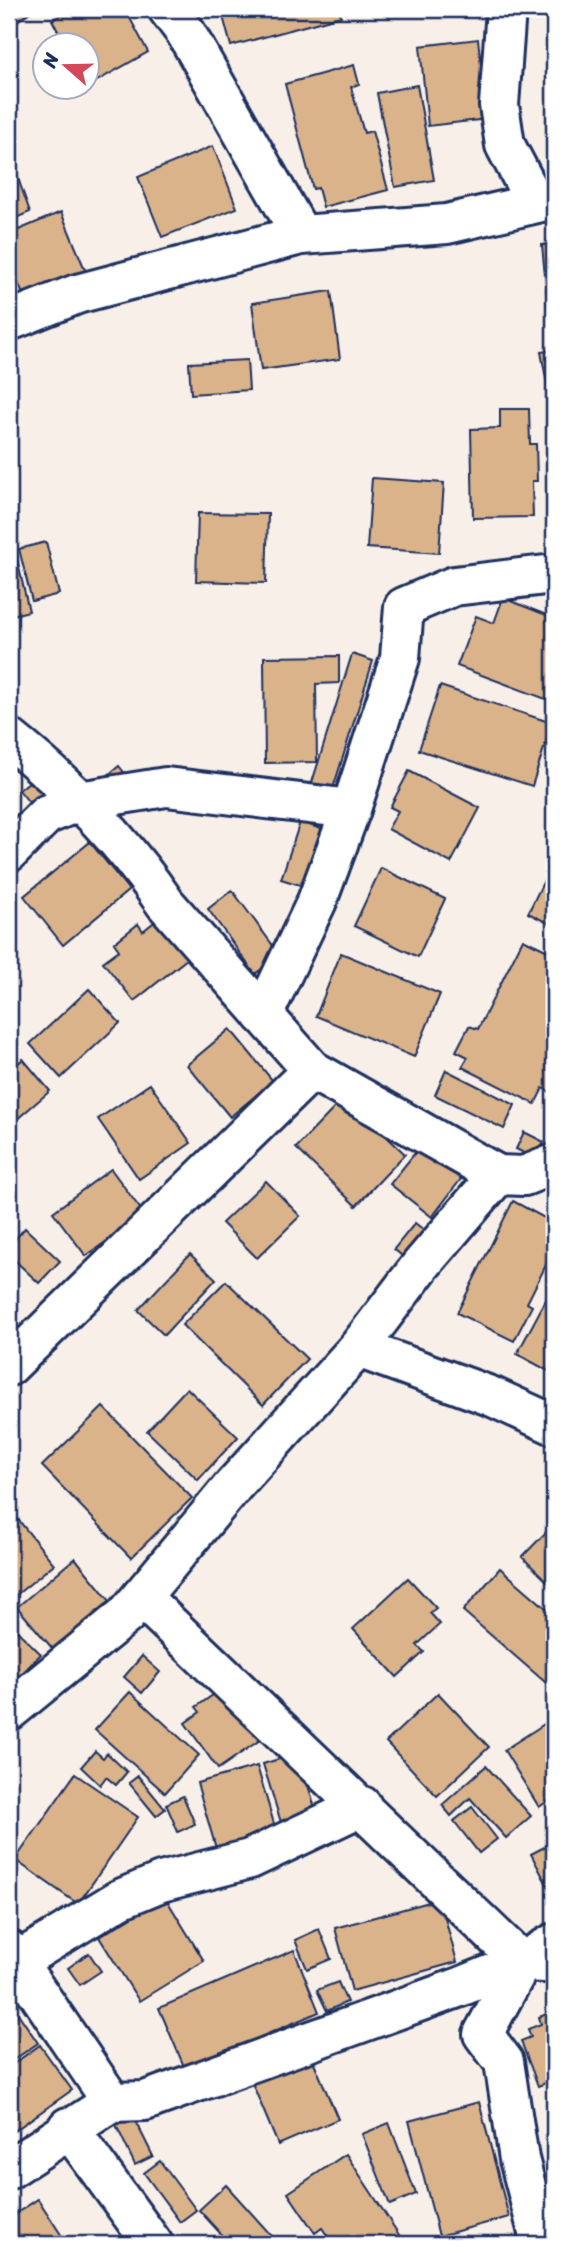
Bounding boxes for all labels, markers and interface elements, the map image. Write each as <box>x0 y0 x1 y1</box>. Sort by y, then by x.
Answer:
north arrow <box>32 32 102 102</box>
text: N <box>32 48 69 73</box>

